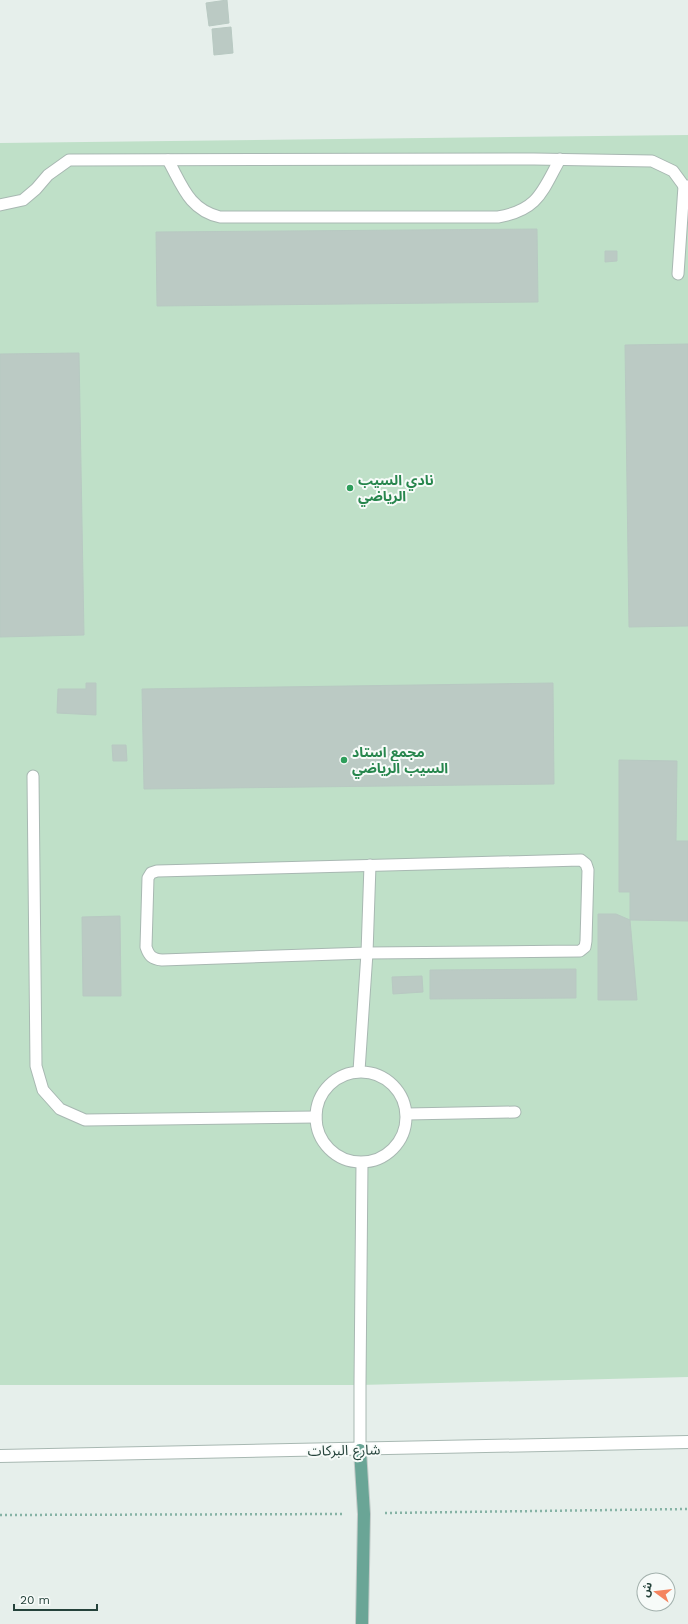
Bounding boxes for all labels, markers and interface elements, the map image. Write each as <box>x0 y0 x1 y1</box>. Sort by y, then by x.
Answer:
place label: نادي السيب الرياضي <box>358 472 434 507</box>
marker: نادي السيب الرياضي <box>345 483 355 493</box>
place label: مجمع استاد السيب الرياضي <box>352 744 448 779</box>
marker: مجمع استاد السيب الرياضي <box>339 755 349 765</box>
street label: شارع البركات <box>308 1441 380 1462</box>
north arrow <box>636 1572 676 1612</box>
text: ش <box>639 1581 655 1599</box>
scale bar <box>14 1586 97 1612</box>
text: 20 m <box>20 1593 50 1607</box>

